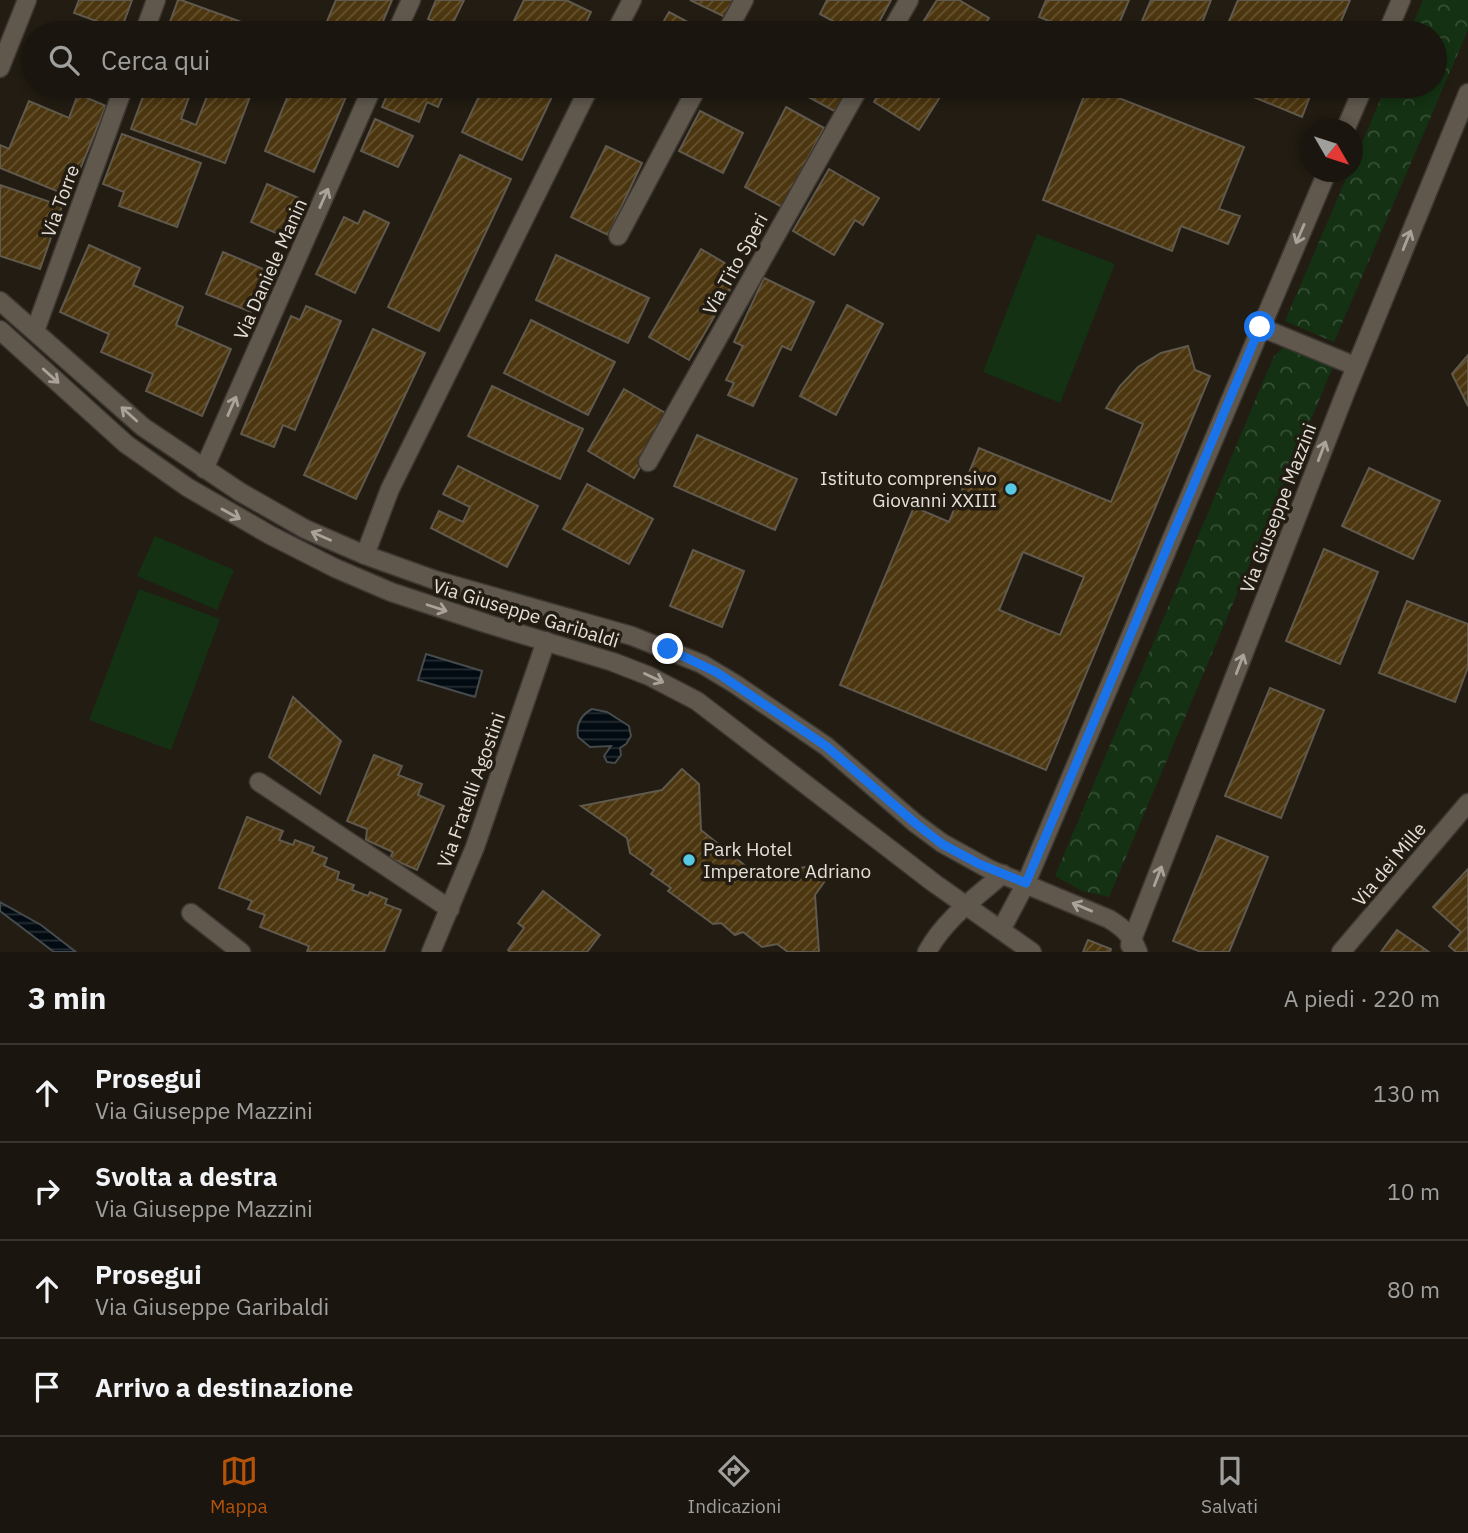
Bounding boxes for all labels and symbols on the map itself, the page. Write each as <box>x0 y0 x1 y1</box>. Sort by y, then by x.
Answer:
north arrow <box>1300 119 1363 182</box>
street label: Via Torre <box>36 161 84 241</box>
one-way arrow <box>318 188 331 209</box>
street label: Via Daniele Manin <box>228 195 312 343</box>
street label: Via Tito Speri <box>697 209 773 319</box>
one-way arrow <box>1293 223 1306 244</box>
one-way arrow <box>1402 230 1415 252</box>
route start <box>1244 311 1275 342</box>
one-way arrow <box>42 368 60 384</box>
one-way arrow <box>226 396 239 417</box>
one-way arrow <box>121 406 138 423</box>
street label: Via Giuseppe Mazzini <box>1235 420 1321 596</box>
one-way arrow <box>1317 441 1330 463</box>
place label: Istituto comprensivo Giovanni XXIII <box>820 466 997 512</box>
marker: Istituto comprensivo Giovanni XXIII <box>1003 481 1019 497</box>
one-way arrow <box>220 508 241 521</box>
one-way arrow <box>311 529 332 542</box>
street label: Via Giuseppe Garibaldi <box>430 573 622 653</box>
one-way arrow <box>426 603 448 615</box>
route end <box>652 633 683 664</box>
one-way arrow <box>1235 653 1248 675</box>
one-way arrow <box>643 672 664 685</box>
street label: Via Fratelli Agostini <box>432 709 510 871</box>
street label: Via dei Mille <box>1347 817 1431 911</box>
place label: Park Hotel Imperatore Adriano <box>703 837 871 883</box>
marker: Park Hotel Imperatore Adriano <box>681 852 697 868</box>
one-way arrow <box>1152 865 1165 887</box>
one-way arrow <box>1072 900 1093 913</box>

